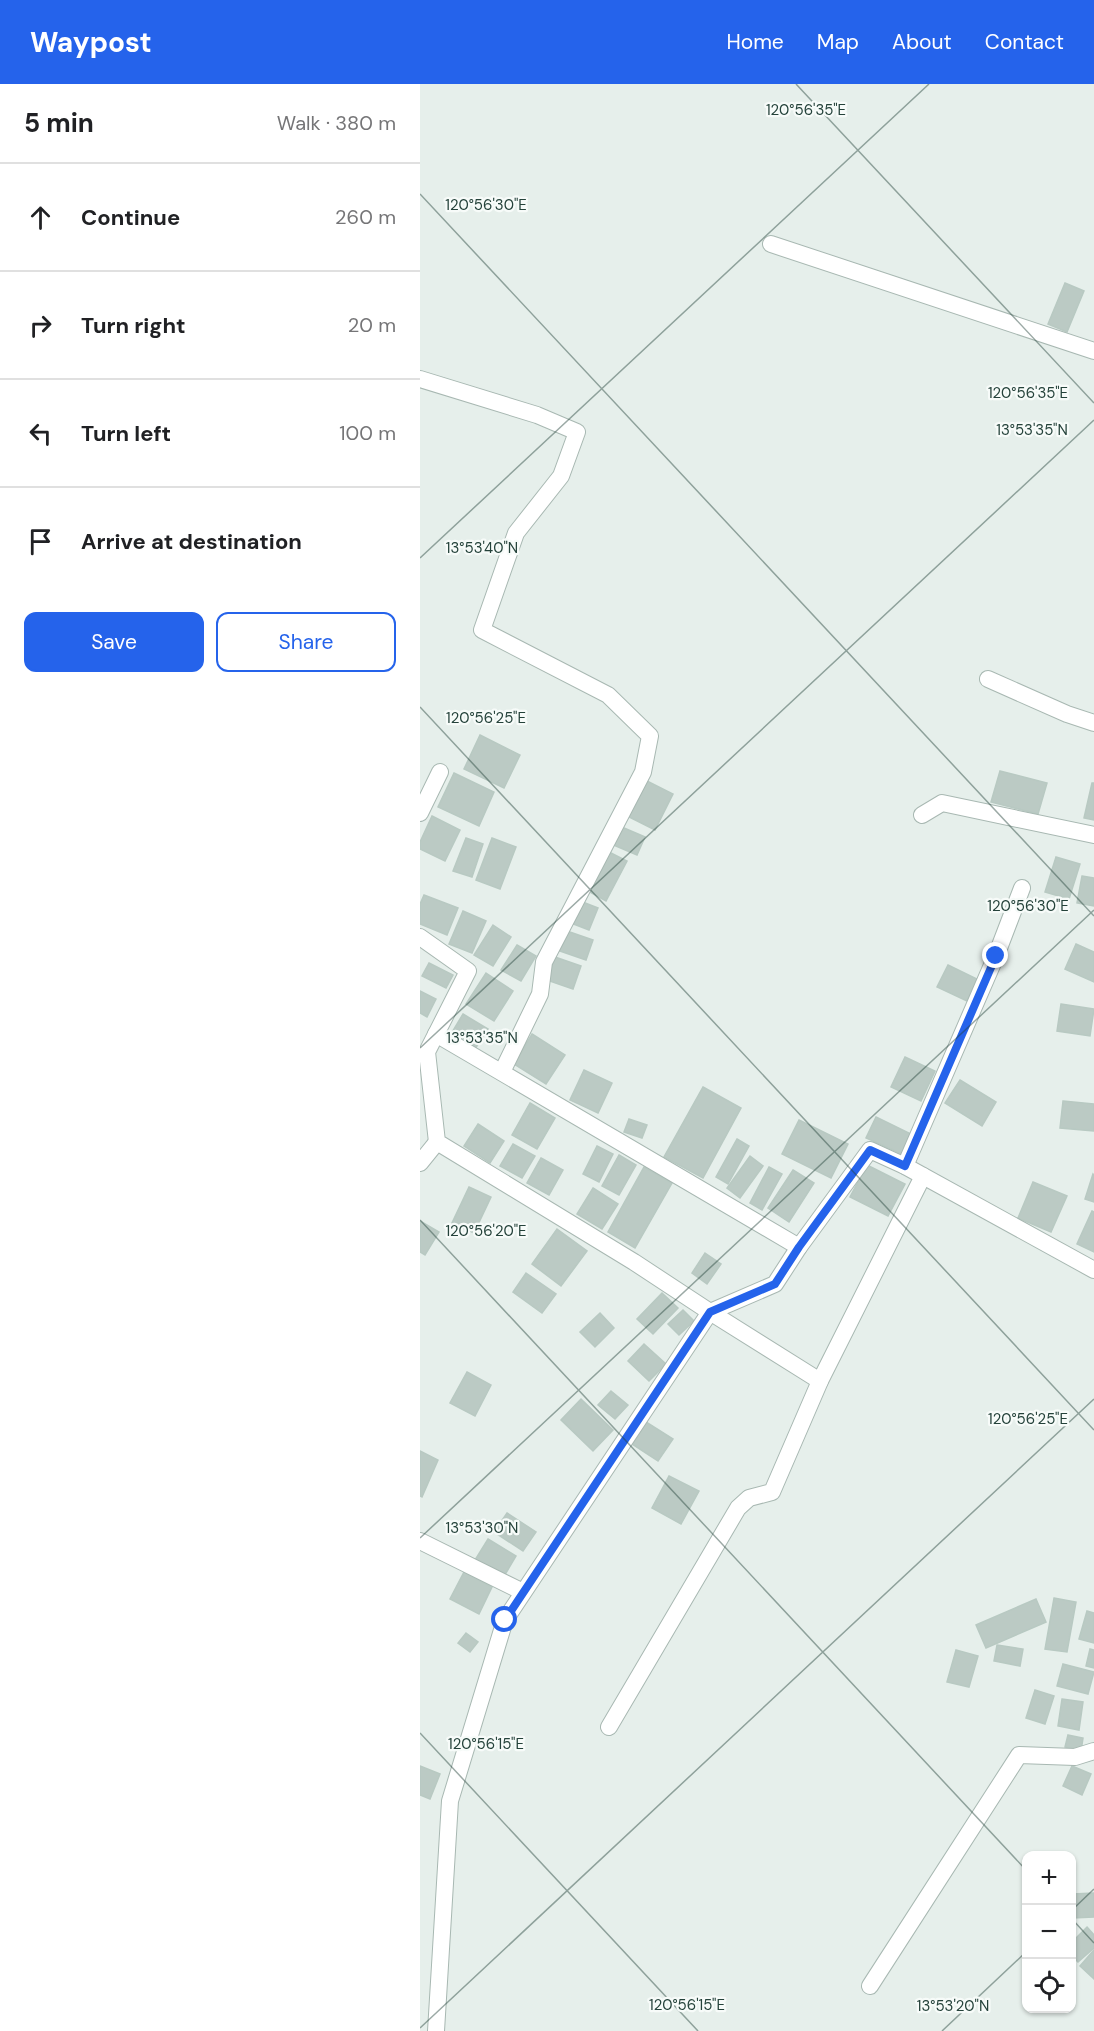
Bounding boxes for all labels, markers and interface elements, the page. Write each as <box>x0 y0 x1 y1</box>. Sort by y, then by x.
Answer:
text: Waypost <box>30 24 152 61</box>
text: Home <box>726 28 784 56</box>
text: Map <box>817 28 859 56</box>
text: About <box>892 28 952 56</box>
text: Contact <box>985 28 1064 56</box>
text: 120°56'35"E <box>766 100 846 120</box>
text: 5 min <box>24 106 94 140</box>
text: Walk · 380 m <box>277 110 396 136</box>
text: 120°56'30"E <box>445 195 527 215</box>
icon: ahead <box>24 201 57 234</box>
text: Continue <box>81 203 180 232</box>
text: 260 m <box>335 204 396 230</box>
icon: right <box>24 309 57 342</box>
text: Turn right <box>81 311 186 340</box>
text: 20 m <box>348 312 396 338</box>
text: 120°56'35"E <box>988 383 1068 403</box>
icon: left <box>24 417 57 450</box>
text: Turn left <box>81 419 171 448</box>
text: 100 m <box>339 420 396 446</box>
text: 13°53'35"N <box>996 420 1068 440</box>
icon: arrive <box>24 525 57 558</box>
text: Arrive at destination <box>81 527 302 556</box>
text: 13°53'40"N <box>446 538 518 558</box>
button: Save <box>24 612 204 672</box>
button: Share <box>216 612 396 672</box>
text: 120°56'25"E <box>446 708 526 728</box>
text: 120°56'30"E <box>987 896 1069 916</box>
route end <box>982 942 1008 968</box>
text: 13°53'35"N <box>446 1028 518 1048</box>
text: 120°56'20"E <box>445 1221 527 1241</box>
text: 120°56'25"E <box>988 1409 1068 1429</box>
text: 13°53'30"N <box>446 1518 518 1538</box>
route start <box>491 1606 517 1632</box>
text: 120°56'15"E <box>448 1734 524 1754</box>
map controls <box>1022 1851 1076 2013</box>
button: + <box>1022 1851 1076 1905</box>
button: − <box>1022 1905 1076 1959</box>
button: locate <box>1022 1959 1076 2013</box>
text: 120°56'15"E <box>649 1995 725 2015</box>
text: 13°53'20"N <box>917 1996 989 2016</box>

